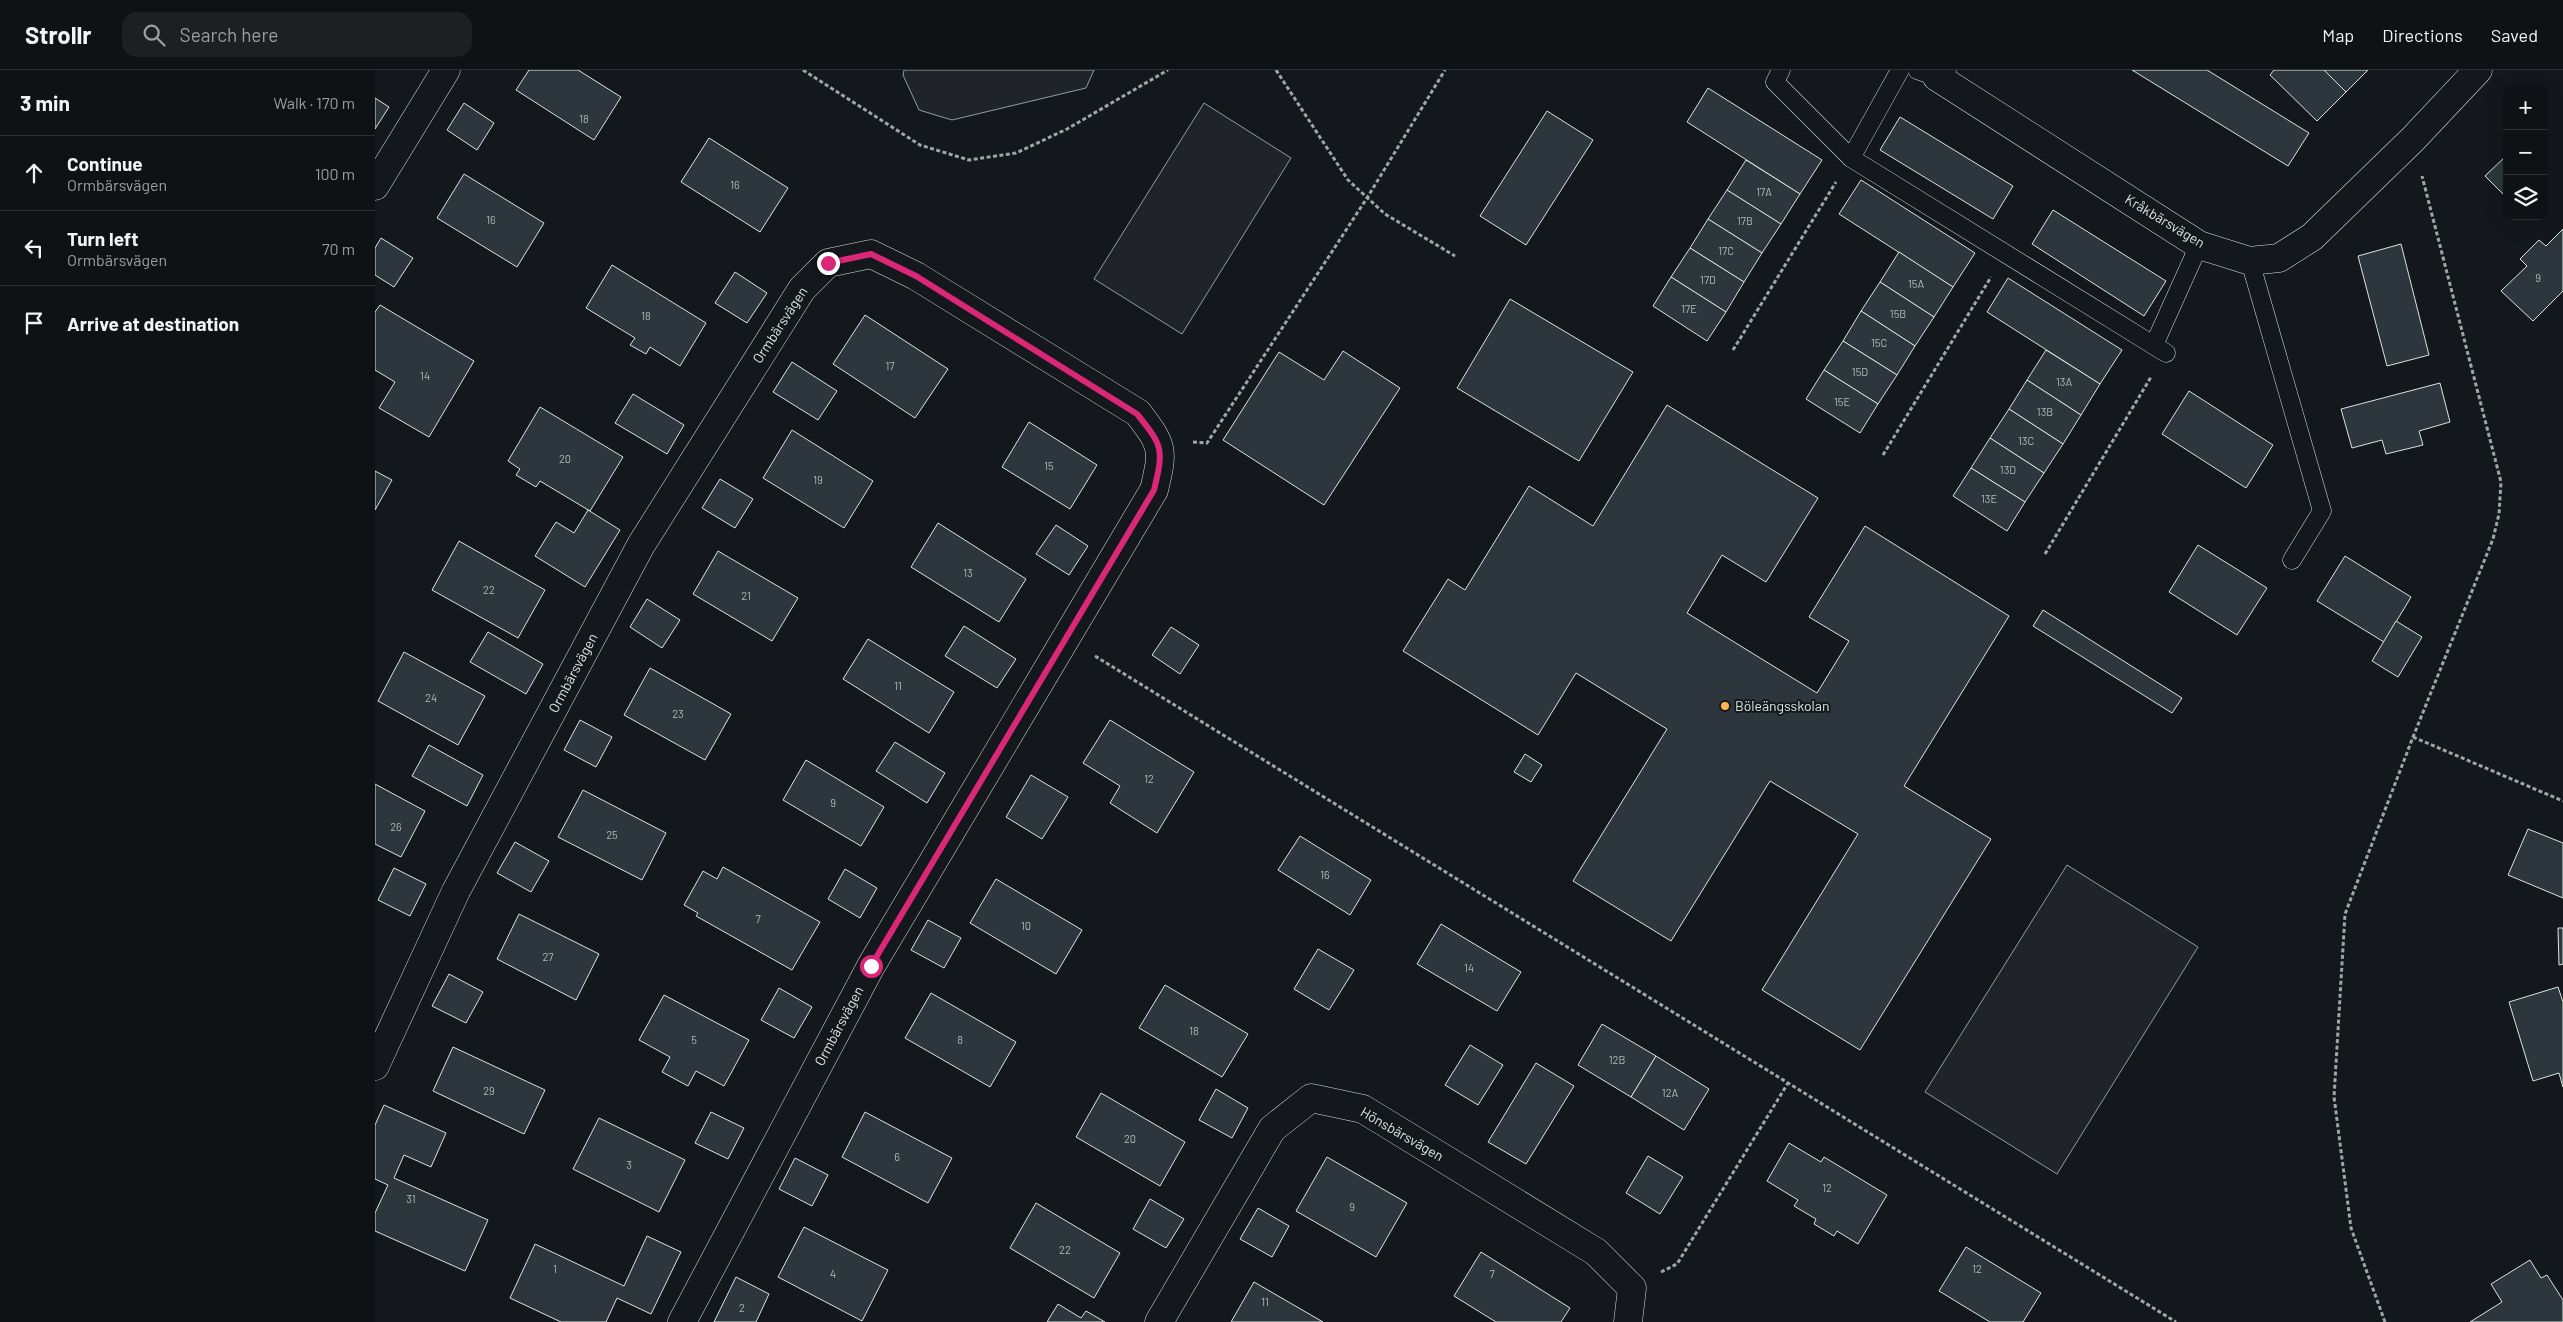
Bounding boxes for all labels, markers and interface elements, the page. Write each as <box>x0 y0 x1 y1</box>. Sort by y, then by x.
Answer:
search box <box>122 12 472 57</box>
text: Strollr <box>25 20 92 49</box>
icon: search <box>140 21 168 49</box>
text: Search here <box>180 23 278 46</box>
text: Map <box>2322 24 2354 46</box>
text: Directions <box>2382 24 2463 46</box>
text: Saved <box>2491 24 2538 46</box>
map controls <box>2503 85 2548 220</box>
button: + <box>2503 85 2548 130</box>
text: 3 min <box>20 90 70 115</box>
text: Walk · 170 m <box>273 93 355 112</box>
house number: 18 <box>579 112 589 125</box>
button: − <box>2503 130 2548 175</box>
text: Continue <box>67 152 143 175</box>
icon: ahead <box>20 159 48 187</box>
text: 100 m <box>315 164 355 183</box>
text: Ormbärsvägen <box>67 175 167 194</box>
button: layers <box>2503 175 2548 220</box>
house number: 16 <box>730 178 740 191</box>
house number: 17A <box>1756 185 1772 198</box>
street label: Kråkbärsvägen <box>2122 190 2208 251</box>
house number: 16 <box>486 213 496 226</box>
house number: 17B <box>1737 214 1753 227</box>
text: Turn left <box>67 227 138 250</box>
icon: left <box>20 234 48 262</box>
text: 70 m <box>322 239 355 258</box>
house number: 17C <box>1718 244 1734 257</box>
text: Ormbärsvägen <box>67 250 167 269</box>
route end <box>817 252 840 275</box>
house number: 9 <box>2535 271 2541 284</box>
house number: 17D <box>1700 273 1716 286</box>
house number: 15A <box>1908 277 1924 290</box>
street label: Ormbärsvägen <box>749 283 811 366</box>
house number: 17E <box>1681 302 1697 315</box>
house number: 15B <box>1890 307 1906 320</box>
icon: arrive <box>20 309 48 337</box>
house number: 18 <box>641 309 651 322</box>
text: Arrive at destination <box>67 312 239 335</box>
house number: 15C <box>1871 336 1887 349</box>
house number: 17 <box>885 359 895 372</box>
house number: 15D <box>1852 365 1868 378</box>
house number: 14 <box>420 369 430 382</box>
house number: 13A <box>2056 375 2072 388</box>
house number: 15E <box>1834 395 1850 408</box>
house number: 13B <box>2037 405 2053 418</box>
house number: 13C <box>2018 434 2034 447</box>
house number: 20 <box>559 452 571 465</box>
house number: 15 <box>1044 459 1054 472</box>
house number: 13D <box>2000 463 2016 476</box>
house number: 19 <box>813 473 823 486</box>
house number: 13E <box>1981 492 1997 505</box>
house number: 13 <box>963 566 973 579</box>
house number: 22 <box>483 583 495 596</box>
house number: 21 <box>741 589 751 602</box>
street label: Ormbärsvägen <box>544 630 601 715</box>
house number: 11 <box>894 679 902 692</box>
house number: 24 <box>425 691 437 704</box>
place label: Böleängsskolan <box>1735 697 1830 714</box>
marker: Böleängsskolan <box>1719 700 1731 712</box>
house number: 23 <box>672 707 684 720</box>
house number: 12 <box>1144 772 1154 785</box>
house number: 9 <box>830 796 836 809</box>
house number: 26 <box>390 820 402 833</box>
house number: 25 <box>606 828 618 841</box>
house number: 16 <box>1320 868 1330 881</box>
house number: 7 <box>755 912 761 925</box>
house number: 10 <box>1021 919 1031 932</box>
house number: 27 <box>542 950 554 963</box>
route start <box>860 955 883 978</box>
house number: 14 <box>1464 961 1474 974</box>
street label: Ormbärsvägen <box>810 983 867 1068</box>
house number: 18 <box>1189 1024 1199 1037</box>
house number: 5 <box>691 1033 697 1046</box>
house number: 8 <box>957 1033 963 1046</box>
house number: 12B <box>1609 1053 1625 1066</box>
house number: 29 <box>483 1084 495 1097</box>
house number: 12A <box>1662 1086 1679 1099</box>
street label: Hönsbärsvägen <box>1358 1103 1447 1164</box>
house number: 20 <box>1124 1132 1136 1145</box>
house number: 6 <box>894 1150 900 1163</box>
house number: 3 <box>626 1158 632 1171</box>
house number: 12 <box>1822 1181 1832 1194</box>
house number: 31 <box>406 1192 416 1205</box>
house number: 9 <box>1349 1200 1355 1213</box>
house number: 22 <box>1059 1243 1071 1256</box>
house number: 1 <box>553 1262 557 1275</box>
house number: 12 <box>1972 1262 1982 1275</box>
house number: 4 <box>830 1267 836 1280</box>
house number: 7 <box>1489 1267 1495 1280</box>
house number: 11 <box>1261 1295 1269 1308</box>
house number: 2 <box>739 1301 745 1314</box>

